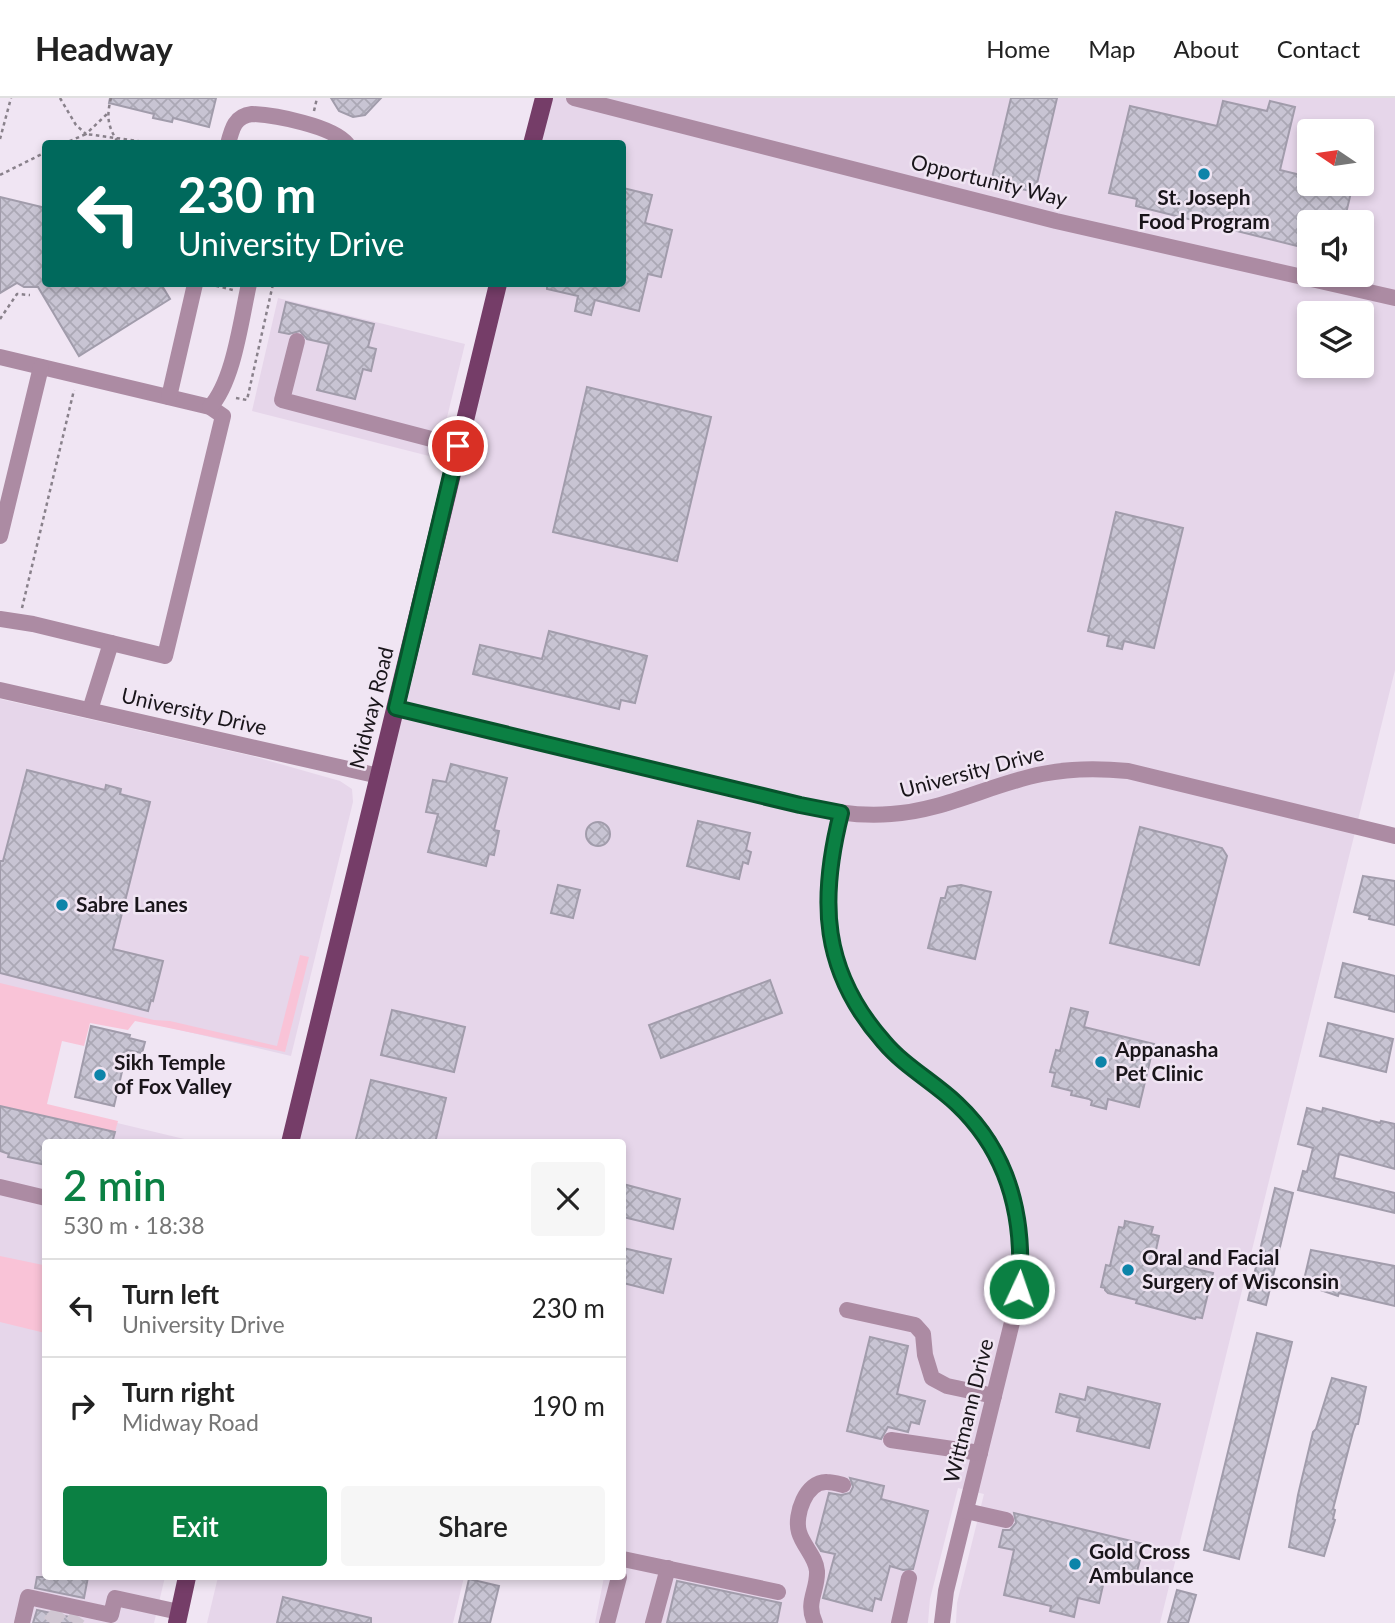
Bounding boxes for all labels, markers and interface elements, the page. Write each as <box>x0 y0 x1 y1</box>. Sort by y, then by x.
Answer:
text: Headway <box>35 28 173 68</box>
text: Home <box>986 34 1050 63</box>
text: Map <box>1088 34 1136 63</box>
text: About <box>1174 34 1239 63</box>
text: Contact <box>1277 34 1360 63</box>
north arrow <box>1297 119 1374 196</box>
map controls <box>1297 119 1374 378</box>
street label: Opportunity Way <box>909 148 1070 211</box>
text: 230 m <box>178 165 316 223</box>
marker: St. Joseph Food Program <box>1196 166 1212 182</box>
icon: left <box>63 168 154 259</box>
place label: St. Joseph Food Program <box>1138 184 1270 233</box>
button: sound <box>1297 210 1374 287</box>
text: University Drive <box>178 224 404 263</box>
button: layers <box>1297 301 1374 378</box>
pin <box>428 416 488 476</box>
icon: arrive <box>439 427 477 465</box>
street label: Midway Road <box>343 644 398 771</box>
street label: University Drive <box>119 682 270 739</box>
street label: University Drive <box>897 739 1047 802</box>
place label: Sabre Lanes <box>76 891 188 916</box>
marker: Sabre Lanes <box>54 897 70 913</box>
place label: Appanasha Pet Clinic <box>1114 1036 1218 1085</box>
place label: Sikh Temple of Fox Valley <box>114 1049 233 1098</box>
marker: Appanasha Pet Clinic <box>1093 1054 1109 1070</box>
marker: Sikh Temple of Fox Valley <box>92 1067 108 1083</box>
text: 2 min <box>63 1160 167 1210</box>
button: close <box>531 1162 605 1236</box>
text: 530 m · 18:38 <box>63 1211 205 1239</box>
place label: Oral and Facial Surgery of Wisconsin <box>1142 1244 1339 1293</box>
position arrow <box>982 1252 1056 1326</box>
marker: Oral and Facial Surgery of Wisconsin <box>1120 1262 1136 1278</box>
text: Turn left <box>122 1278 219 1310</box>
icon: left <box>63 1289 101 1327</box>
text: 230 m <box>532 1292 605 1324</box>
text: University Drive <box>122 1310 285 1338</box>
street label: Wittmann Drive <box>938 1336 998 1485</box>
text: Turn right <box>122 1376 235 1408</box>
icon: right <box>63 1387 101 1425</box>
text: 190 m <box>532 1390 605 1422</box>
text: Midway Road <box>122 1408 259 1436</box>
button: Exit <box>63 1486 327 1566</box>
button: Share <box>341 1486 605 1566</box>
place label: Gold Cross Ambulance <box>1088 1538 1194 1587</box>
marker: Gold Cross Ambulance <box>1067 1556 1083 1572</box>

